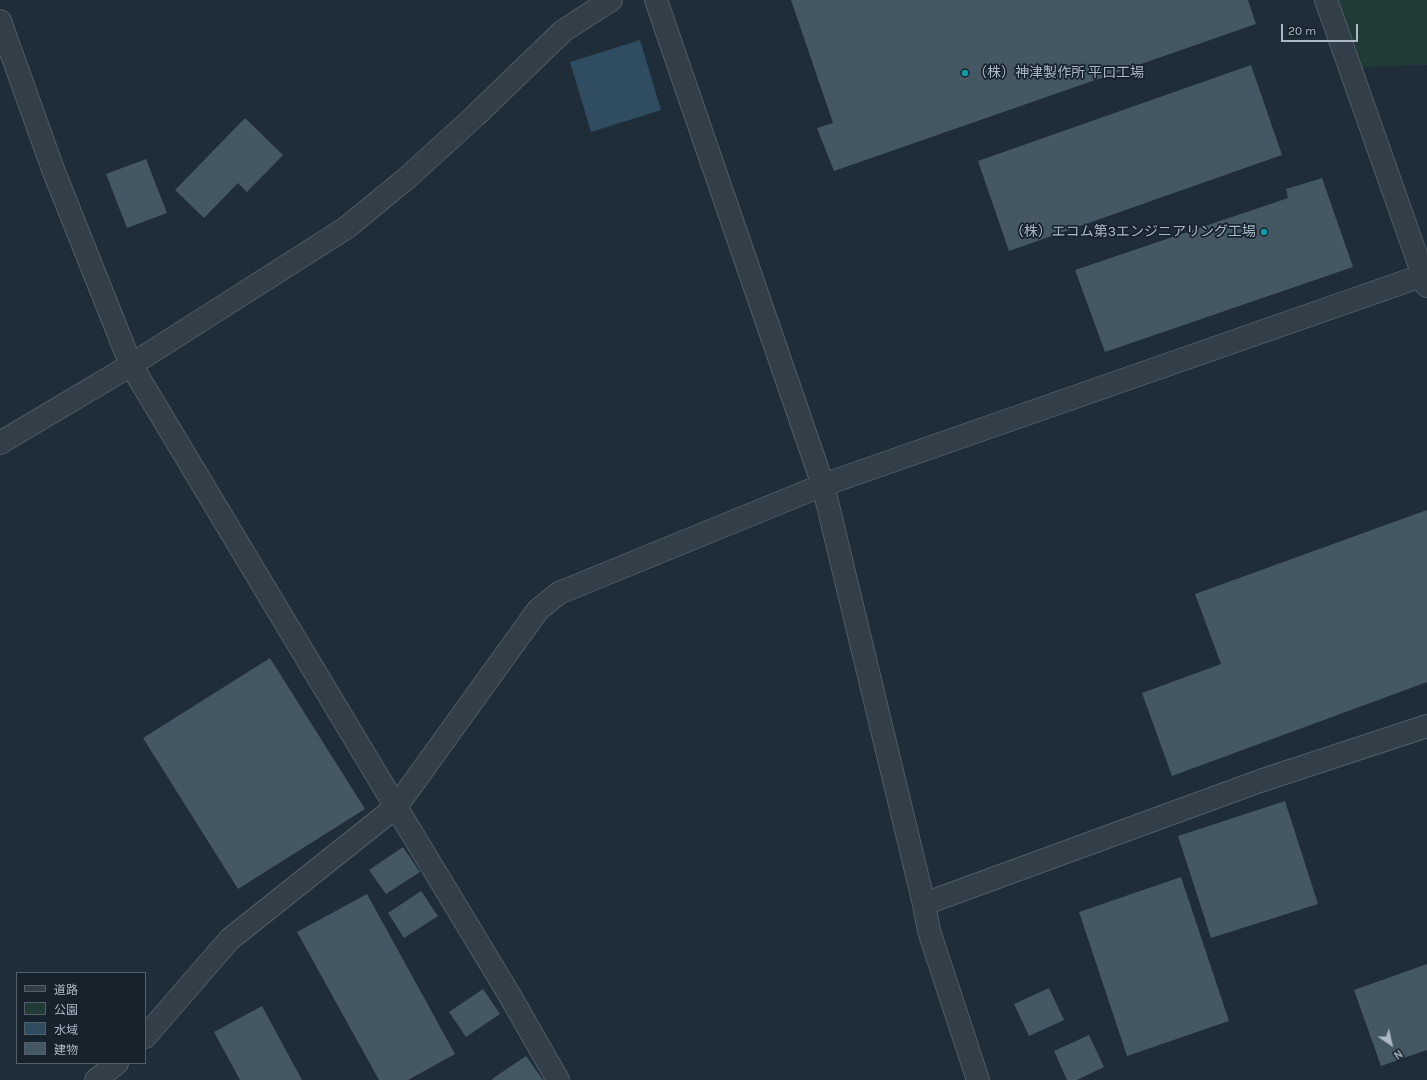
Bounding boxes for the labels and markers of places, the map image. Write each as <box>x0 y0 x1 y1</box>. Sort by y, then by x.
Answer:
place label: （株）神津製作所 平口工場 <box>973 65 1144 81</box>
marker: （株）神津製作所 平口工場 <box>960 68 970 78</box>
place label: （株）エコム第3エンジニアリング工場 <box>1010 224 1256 240</box>
marker: （株）エコム第3エンジニアリング工場 <box>1259 227 1269 237</box>

